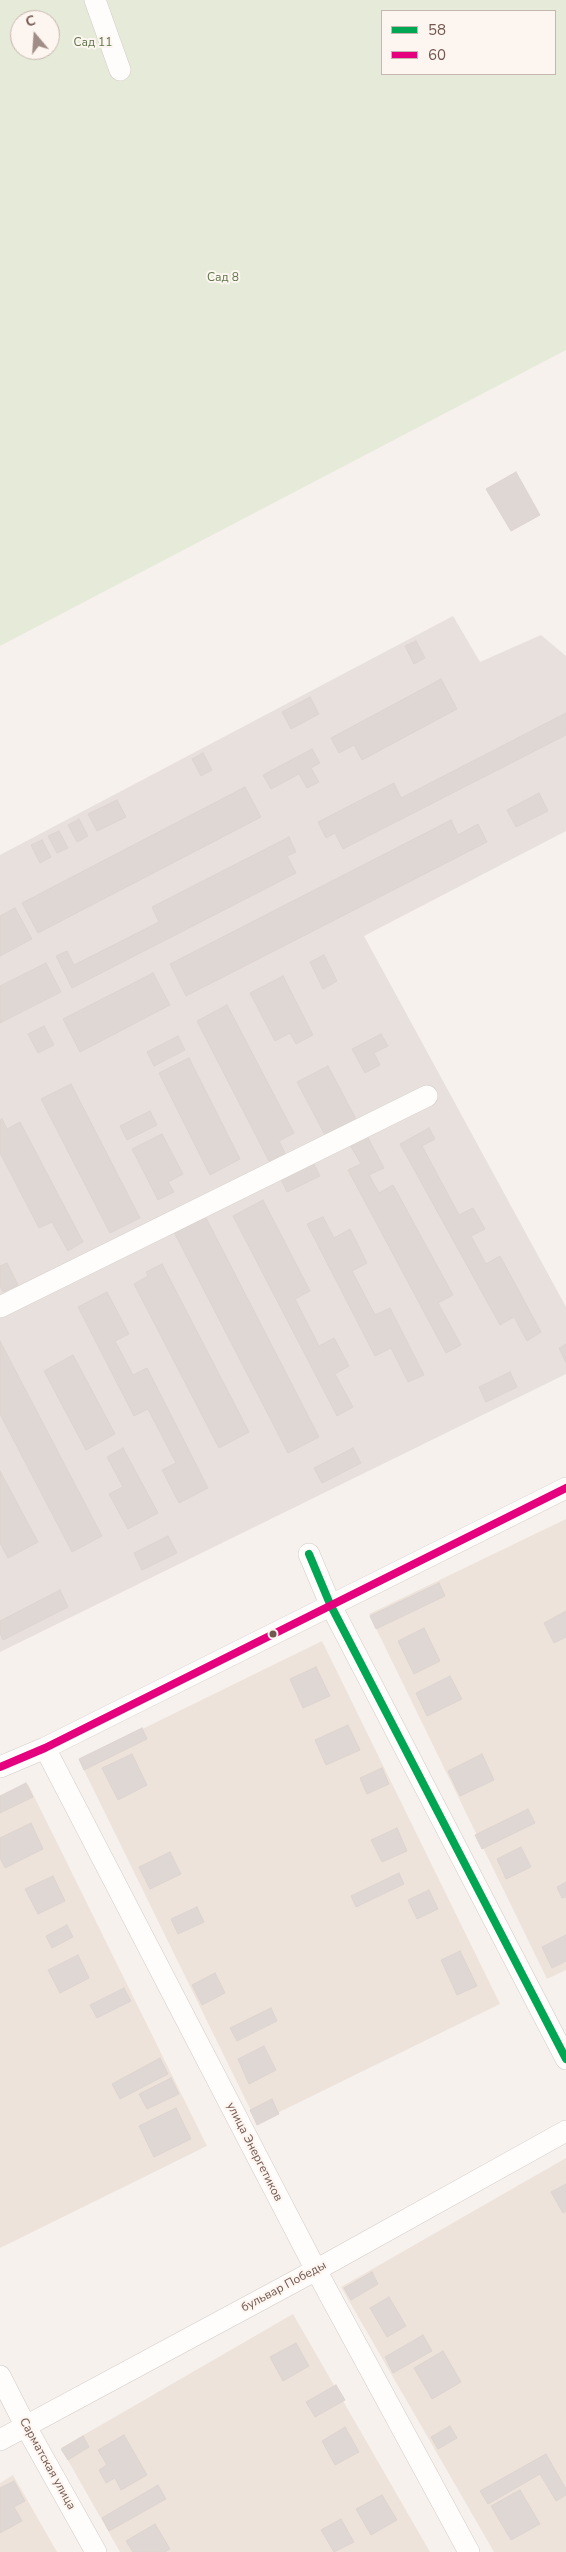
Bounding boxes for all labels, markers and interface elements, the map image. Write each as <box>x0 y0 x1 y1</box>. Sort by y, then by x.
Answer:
north arrow <box>10 10 60 60</box>
legend <box>381 10 556 75</box>
text: С <box>23 11 38 32</box>
text: 58 <box>428 20 446 40</box>
park label: Сад 11 <box>73 36 113 50</box>
text: 60 <box>428 45 446 65</box>
park label: Сад 8 <box>207 271 239 285</box>
unlabelled marker <box>268 1629 278 1639</box>
street label: улица Энергетиков <box>223 2100 285 2204</box>
street label: бульвар Победы <box>239 2259 329 2315</box>
street label: Сарматская улица <box>16 2416 78 2512</box>

